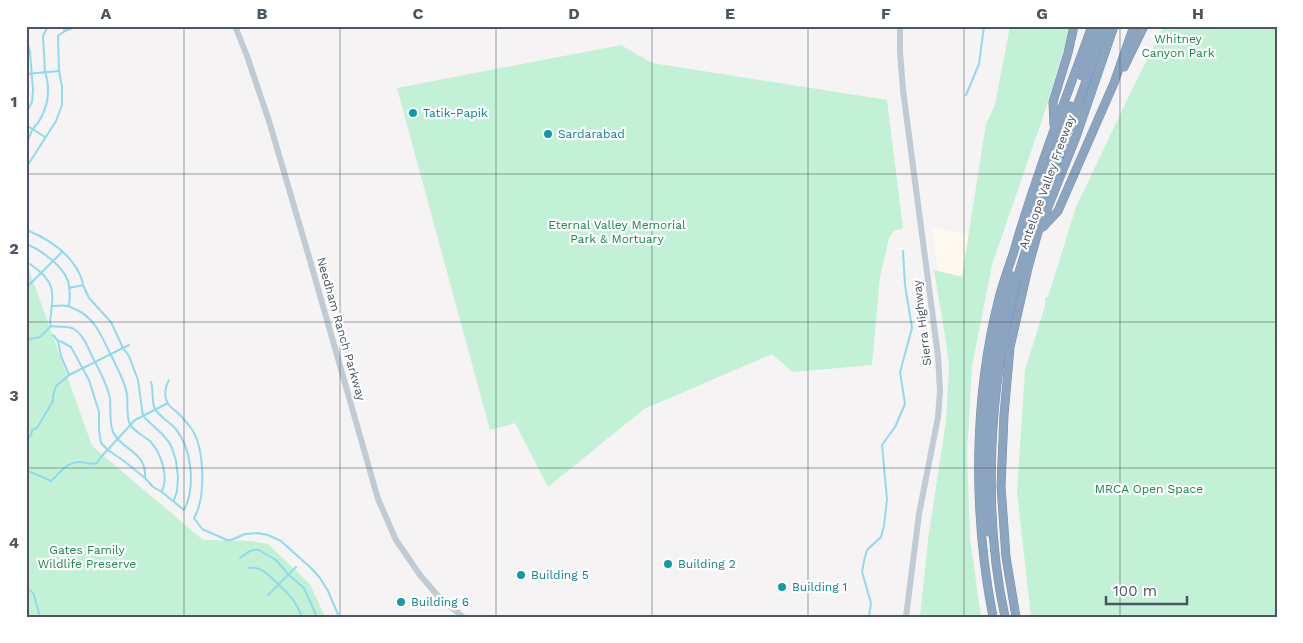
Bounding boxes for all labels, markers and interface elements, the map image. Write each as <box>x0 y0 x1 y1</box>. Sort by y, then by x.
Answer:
text: A <box>101 4 112 23</box>
text: B <box>257 4 268 23</box>
text: C <box>413 4 424 23</box>
text: D <box>568 4 580 23</box>
text: E <box>725 4 735 23</box>
text: F <box>881 4 891 23</box>
text: G <box>1036 4 1048 23</box>
text: H <box>1192 4 1204 23</box>
park label: Whitney Canyon Park <box>1141 32 1215 60</box>
text: 1 <box>11 92 17 111</box>
place label: Tatik-Papik <box>423 106 488 120</box>
marker: Tatik-Papik <box>407 107 419 119</box>
street label: Antelope Valley Freeway <box>1016 112 1078 251</box>
place label: Sardarabad <box>558 127 625 141</box>
marker: Sardarabad <box>542 128 554 140</box>
park label: Eternal Valley Memorial Park & Mortuary <box>548 218 686 246</box>
text: 2 <box>9 239 19 258</box>
street label: Needham Ranch Parkway <box>314 256 368 403</box>
street label: Sierra Highway <box>910 279 934 367</box>
text: 3 <box>9 386 19 405</box>
park label: MRCA Open Space <box>1095 482 1203 496</box>
text: 4 <box>9 533 19 552</box>
park label: Gates Family Wildlife Preserve <box>38 543 136 571</box>
place label: Building 2 <box>678 557 736 571</box>
marker: Building 2 <box>662 558 674 570</box>
place label: Building 5 <box>531 568 589 582</box>
marker: Building 5 <box>515 569 527 581</box>
scale bar <box>1106 573 1187 605</box>
place label: Building 1 <box>792 580 847 594</box>
marker: Building 1 <box>776 581 788 593</box>
text: 100 m <box>1113 582 1157 600</box>
place label: Building 6 <box>411 595 469 609</box>
marker: Building 6 <box>395 596 407 608</box>

